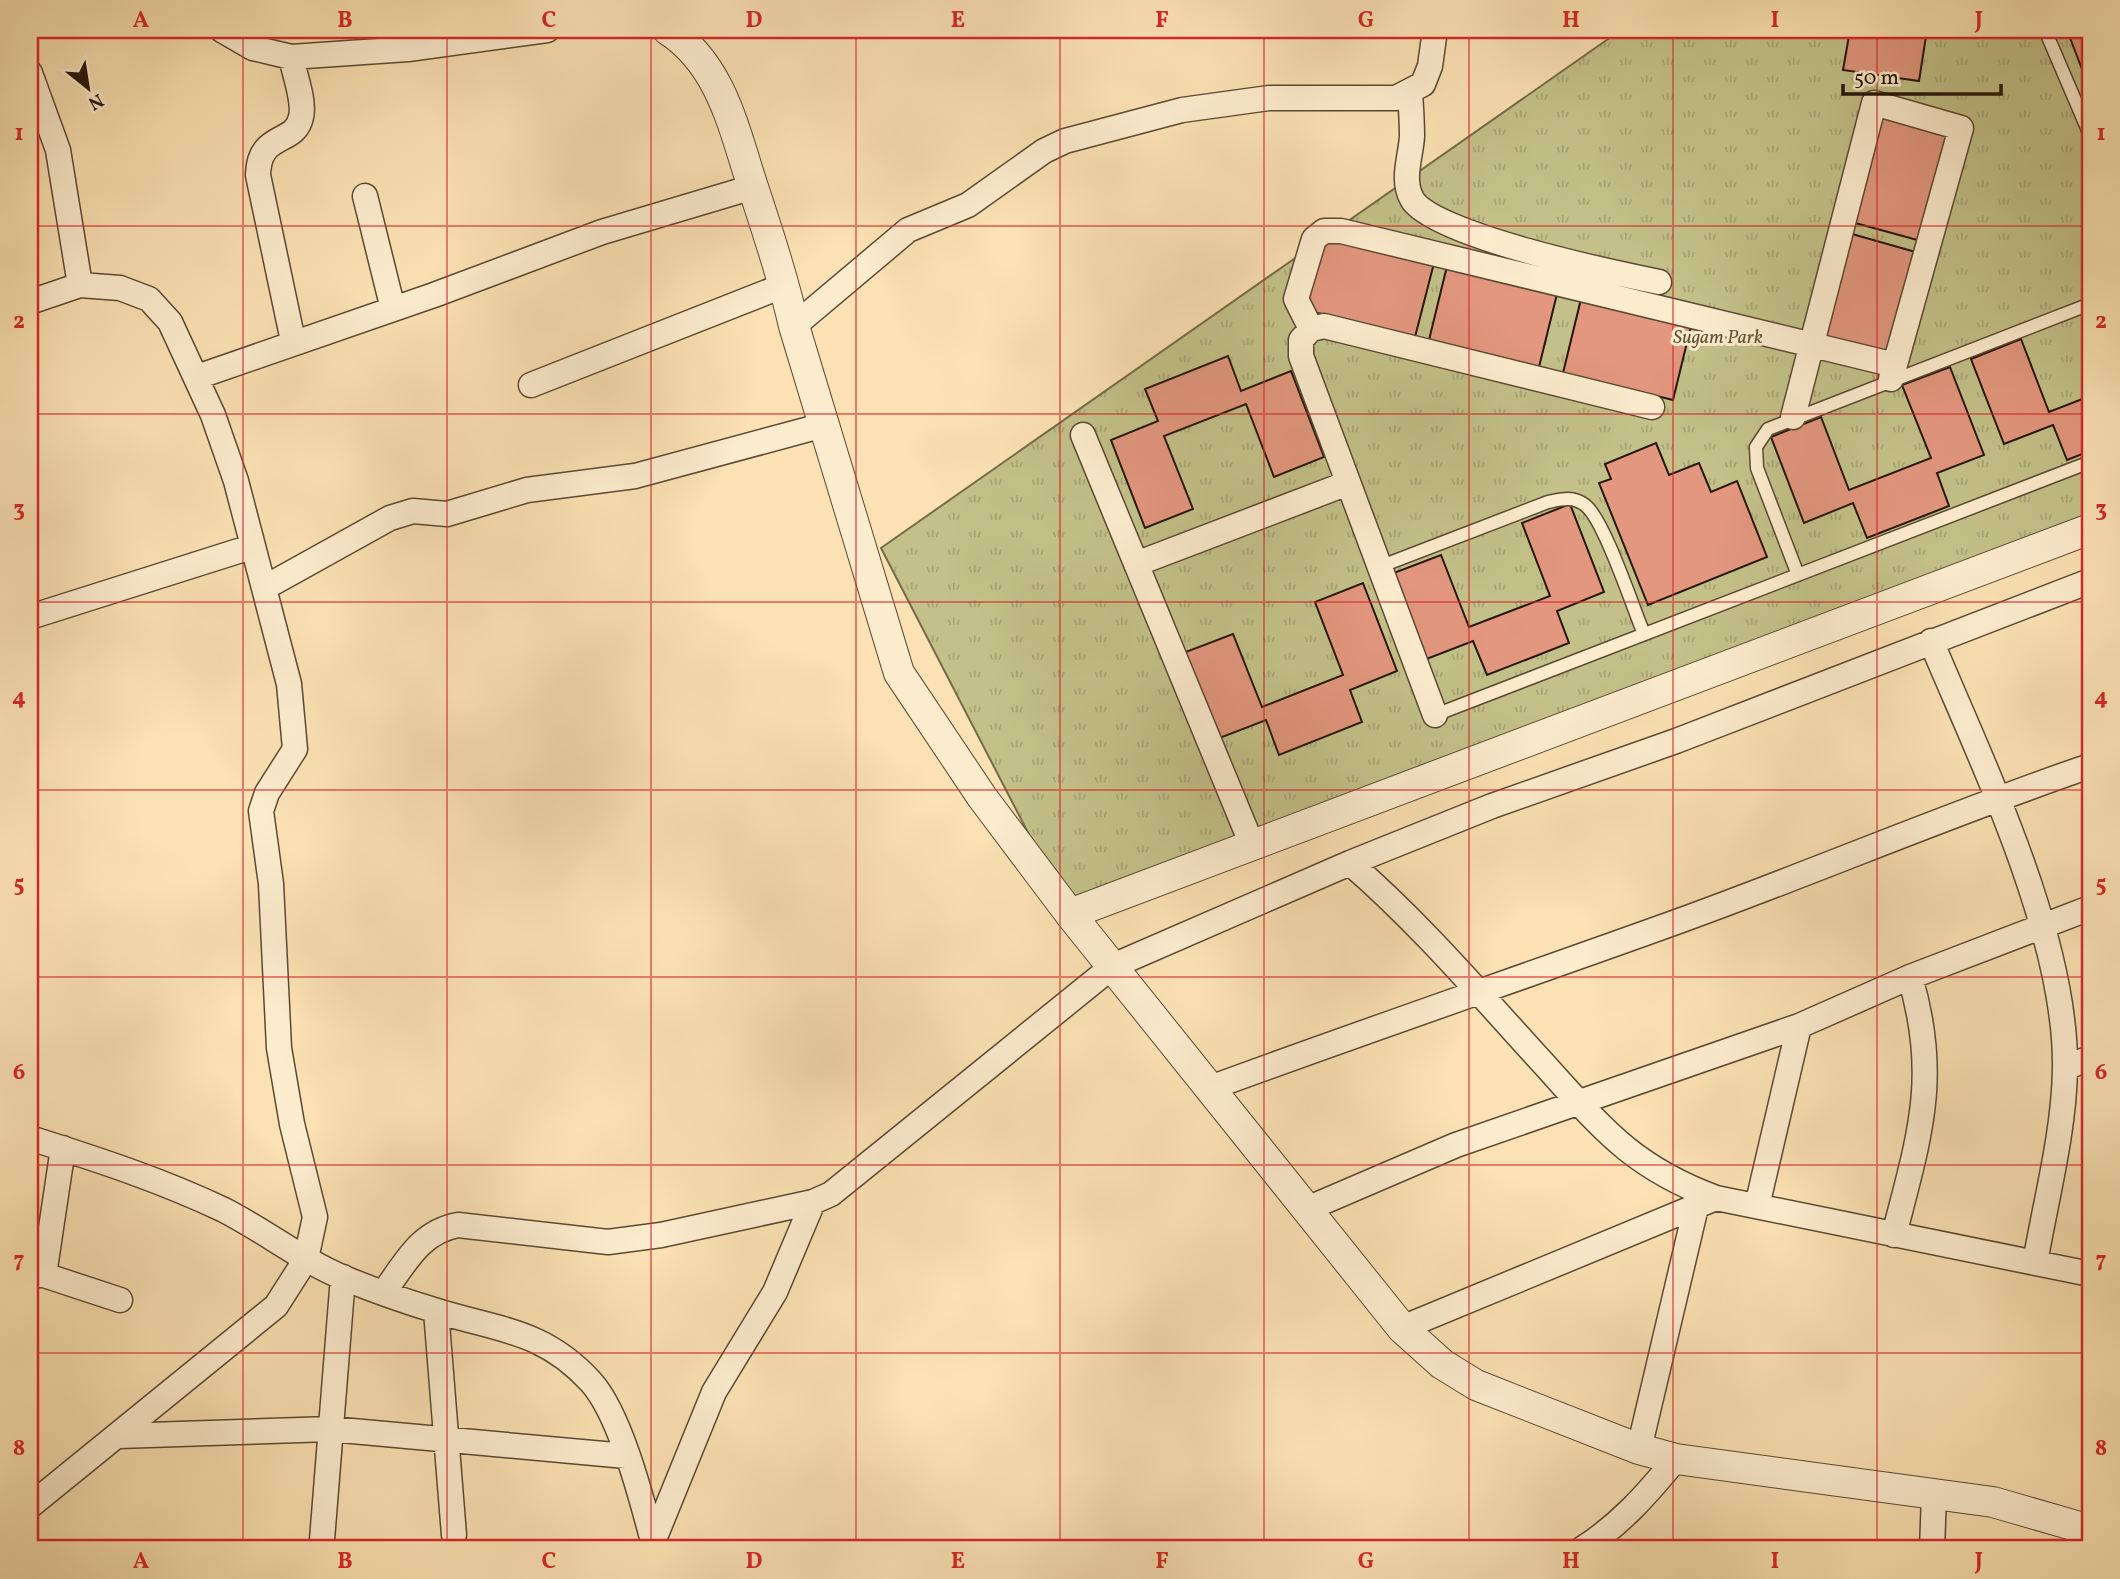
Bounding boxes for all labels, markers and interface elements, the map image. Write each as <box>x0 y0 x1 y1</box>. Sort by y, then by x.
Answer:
text: A <box>133 5 149 37</box>
text: B <box>337 5 353 37</box>
text: C <box>542 5 556 37</box>
text: D <box>746 5 763 37</box>
text: E <box>951 5 965 37</box>
text: F <box>1155 5 1169 37</box>
text: G <box>1358 5 1374 37</box>
text: H <box>1562 5 1580 37</box>
text: I <box>1771 5 1779 37</box>
text: J <box>1974 5 1983 37</box>
north arrow <box>52 52 122 122</box>
scale bar <box>1843 52 2001 96</box>
text: 50 m <box>1854 64 1899 93</box>
text: N <box>83 86 108 116</box>
text: 1 <box>14 118 24 150</box>
text: 1 <box>2096 118 2106 150</box>
text: 2 <box>13 306 25 338</box>
text: 2 <box>2095 306 2107 338</box>
park label: Sugam Park <box>1673 325 1763 351</box>
text: 3 <box>13 494 25 526</box>
text: 3 <box>2095 494 2107 526</box>
text: 4 <box>12 682 26 714</box>
text: 4 <box>2094 682 2108 714</box>
text: 5 <box>13 869 25 901</box>
text: 5 <box>2095 869 2107 901</box>
text: 6 <box>13 1057 25 1089</box>
text: 6 <box>2095 1057 2107 1089</box>
text: 7 <box>14 1245 25 1277</box>
text: 7 <box>2096 1245 2107 1277</box>
text: 8 <box>13 1433 25 1465</box>
text: 8 <box>2095 1433 2107 1465</box>
text: A <box>133 1546 149 1578</box>
text: B <box>337 1546 353 1578</box>
text: C <box>542 1546 556 1578</box>
text: D <box>746 1546 763 1578</box>
text: E <box>951 1546 965 1578</box>
text: F <box>1155 1546 1169 1578</box>
text: G <box>1358 1546 1374 1578</box>
text: H <box>1562 1546 1580 1578</box>
text: I <box>1771 1546 1779 1578</box>
text: J <box>1974 1546 1983 1578</box>

